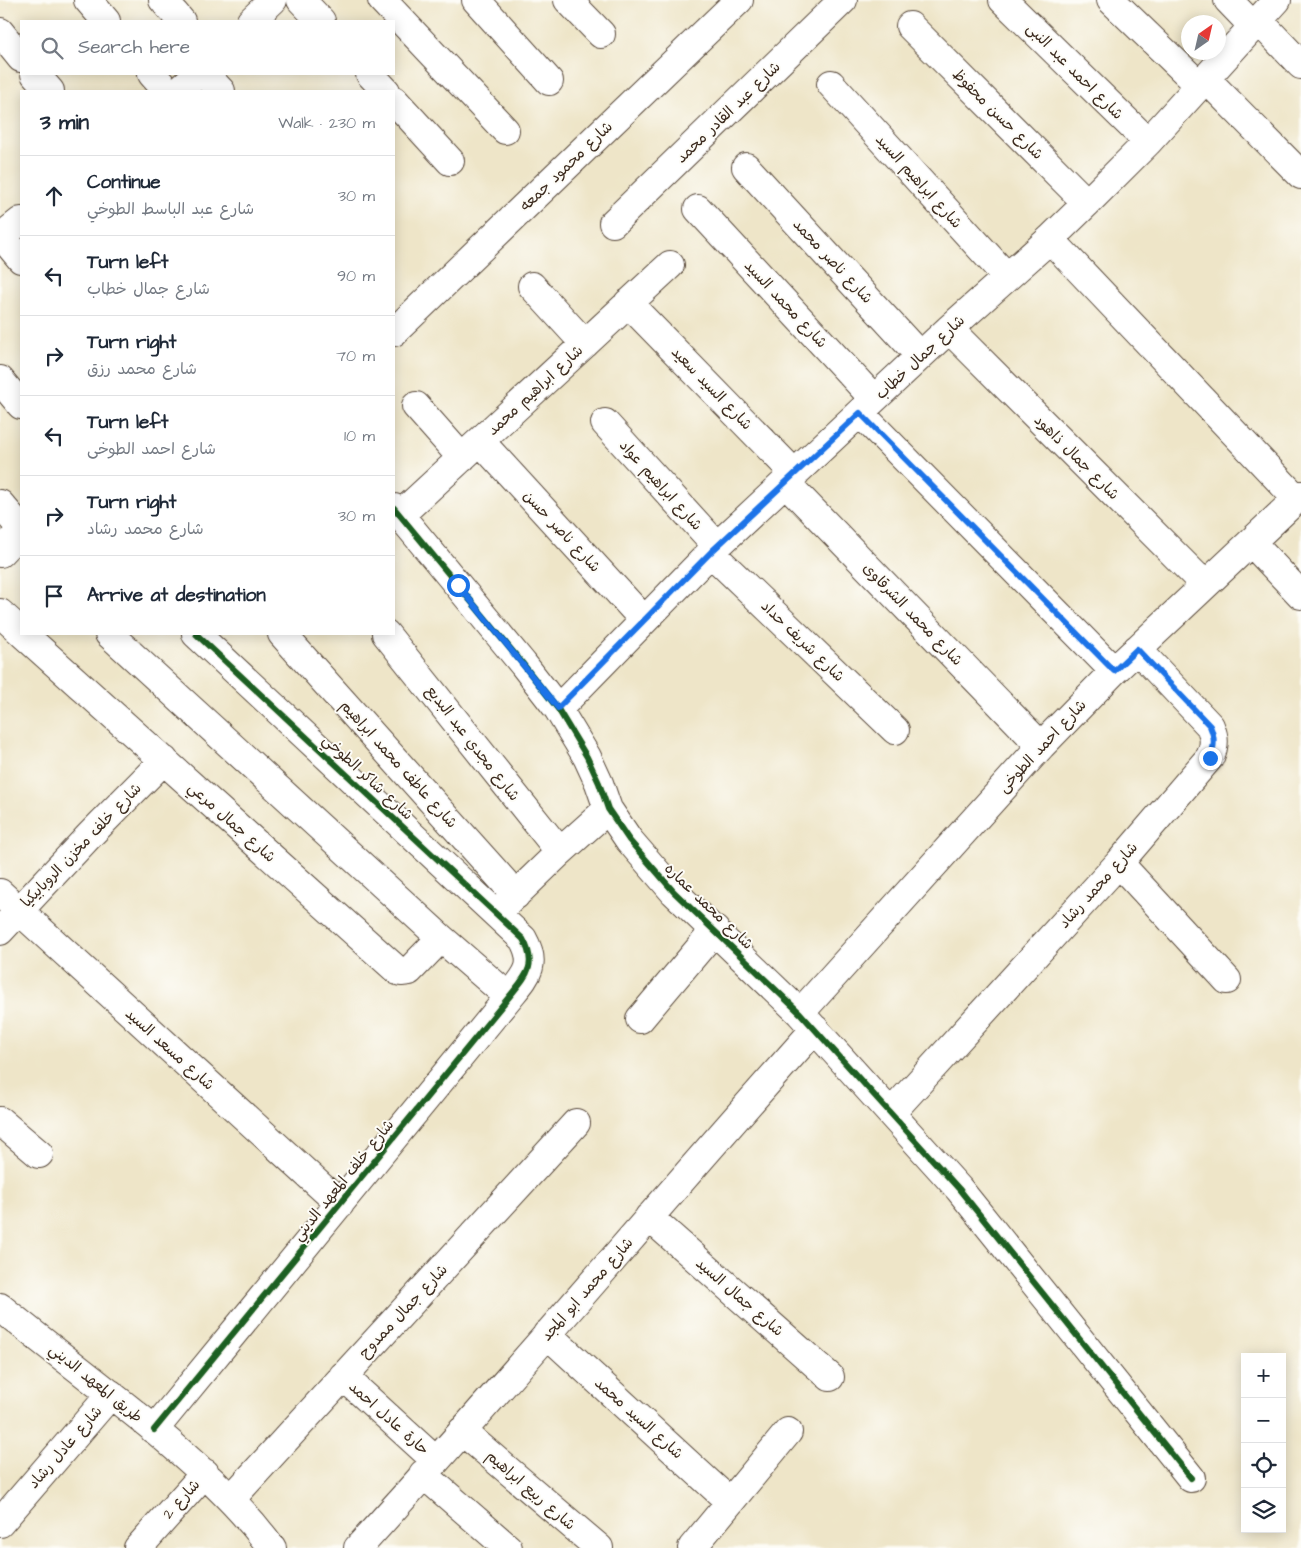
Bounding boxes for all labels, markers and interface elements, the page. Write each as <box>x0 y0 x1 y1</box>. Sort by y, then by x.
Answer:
north arrow <box>1181 15 1226 60</box>
street label: شارع احمد عبد النبى <box>1021 18 1128 125</box>
search box <box>20 20 395 75</box>
icon: search <box>38 34 66 62</box>
text: Search here <box>78 34 190 61</box>
street label: شارع عبد القادر محمد <box>671 57 785 168</box>
street label: شارع حسن محفوظ <box>947 64 1048 165</box>
text: 3 min <box>40 108 89 137</box>
text: Walk · 230 m <box>278 112 375 134</box>
street label: شارع محمود جمعه <box>515 117 617 216</box>
street label: شارع ابراهيم السيد <box>870 130 967 234</box>
text: Continue <box>87 169 161 196</box>
icon: ahead <box>40 182 68 210</box>
text: 30 m <box>338 185 375 207</box>
text: شارع عبد الباسط الطوخي <box>87 198 254 220</box>
street label: شارع ناصر محمد <box>788 214 877 308</box>
text: Turn left <box>87 249 168 276</box>
street label: شارع محمد السيد <box>739 256 832 353</box>
icon: left <box>40 262 68 290</box>
text: 90 m <box>337 265 375 287</box>
text: شارع جمال خطاب <box>87 278 210 300</box>
street label: شارع جمال خطاب <box>871 310 970 404</box>
text: Turn right <box>87 329 176 356</box>
street label: شارع ابراهيم محمد <box>483 340 589 441</box>
icon: right <box>40 342 68 370</box>
street label: شارع السيد سعيد <box>666 342 757 435</box>
text: 70 m <box>336 345 375 367</box>
text: شارع محمد رزق <box>87 358 197 380</box>
text: Turn left <box>87 409 168 436</box>
street label: شارع جمال ذاهود <box>1029 410 1124 505</box>
icon: left <box>40 422 68 450</box>
text: 10 m <box>344 425 375 447</box>
street label: شارع ابراهيم عواد <box>614 436 707 536</box>
text: شارع احمد الطوخى <box>87 438 216 460</box>
street label: شارع ناصر حسن <box>518 486 605 577</box>
text: Turn right <box>87 489 176 516</box>
icon: right <box>40 502 68 530</box>
text: 30 m <box>338 505 375 527</box>
text: شارع محمد رشاد <box>87 518 204 540</box>
street label: شارع محمد الشرقاوى <box>858 558 967 671</box>
route start <box>447 574 470 597</box>
icon: arrive <box>40 582 68 610</box>
text: Arrive at destination <box>87 582 266 609</box>
street label: شارع شريف حداد <box>756 596 849 687</box>
street label: شارع مجدي عبد البديع <box>421 681 524 806</box>
street label: شارع احمد الطوخى <box>993 695 1091 798</box>
street label: شارع عاطف محمد ابراهيم <box>335 696 462 834</box>
street label: شارع شاكر الطوخي <box>316 730 418 826</box>
route end <box>1199 747 1222 770</box>
street label: شارع جمال مرعي <box>182 777 280 869</box>
street label: شارع خلف مخزن الروبابيكيا <box>16 778 147 912</box>
street label: شارع محمد رشاد <box>1054 838 1143 933</box>
street label: شارع محمد عماره <box>659 858 758 954</box>
street label: شارع مسعد السيد <box>120 1004 219 1095</box>
street label: شارع خلف المعهد الديني <box>288 1115 401 1247</box>
street label: شارع محمد ابو المجد <box>536 1233 638 1346</box>
street label: شارع جمال السيد <box>691 1253 788 1341</box>
street label: شارع جمال ممدوح <box>354 1260 453 1363</box>
street label: طريق المعهد الديني <box>43 1339 147 1429</box>
map controls <box>1241 1353 1286 1533</box>
button: + <box>1241 1353 1286 1398</box>
street label: شارع السيد محمد <box>590 1373 688 1464</box>
street label: حارة عادل احمد <box>344 1377 433 1460</box>
button: − <box>1241 1398 1286 1443</box>
street label: شارع عادل رشاد <box>23 1401 107 1493</box>
button: locate <box>1241 1443 1286 1488</box>
street label: شارع ربيع ابراهيم <box>481 1446 580 1536</box>
street label: شارع 2 <box>158 1475 205 1524</box>
button: layers <box>1241 1488 1286 1533</box>

